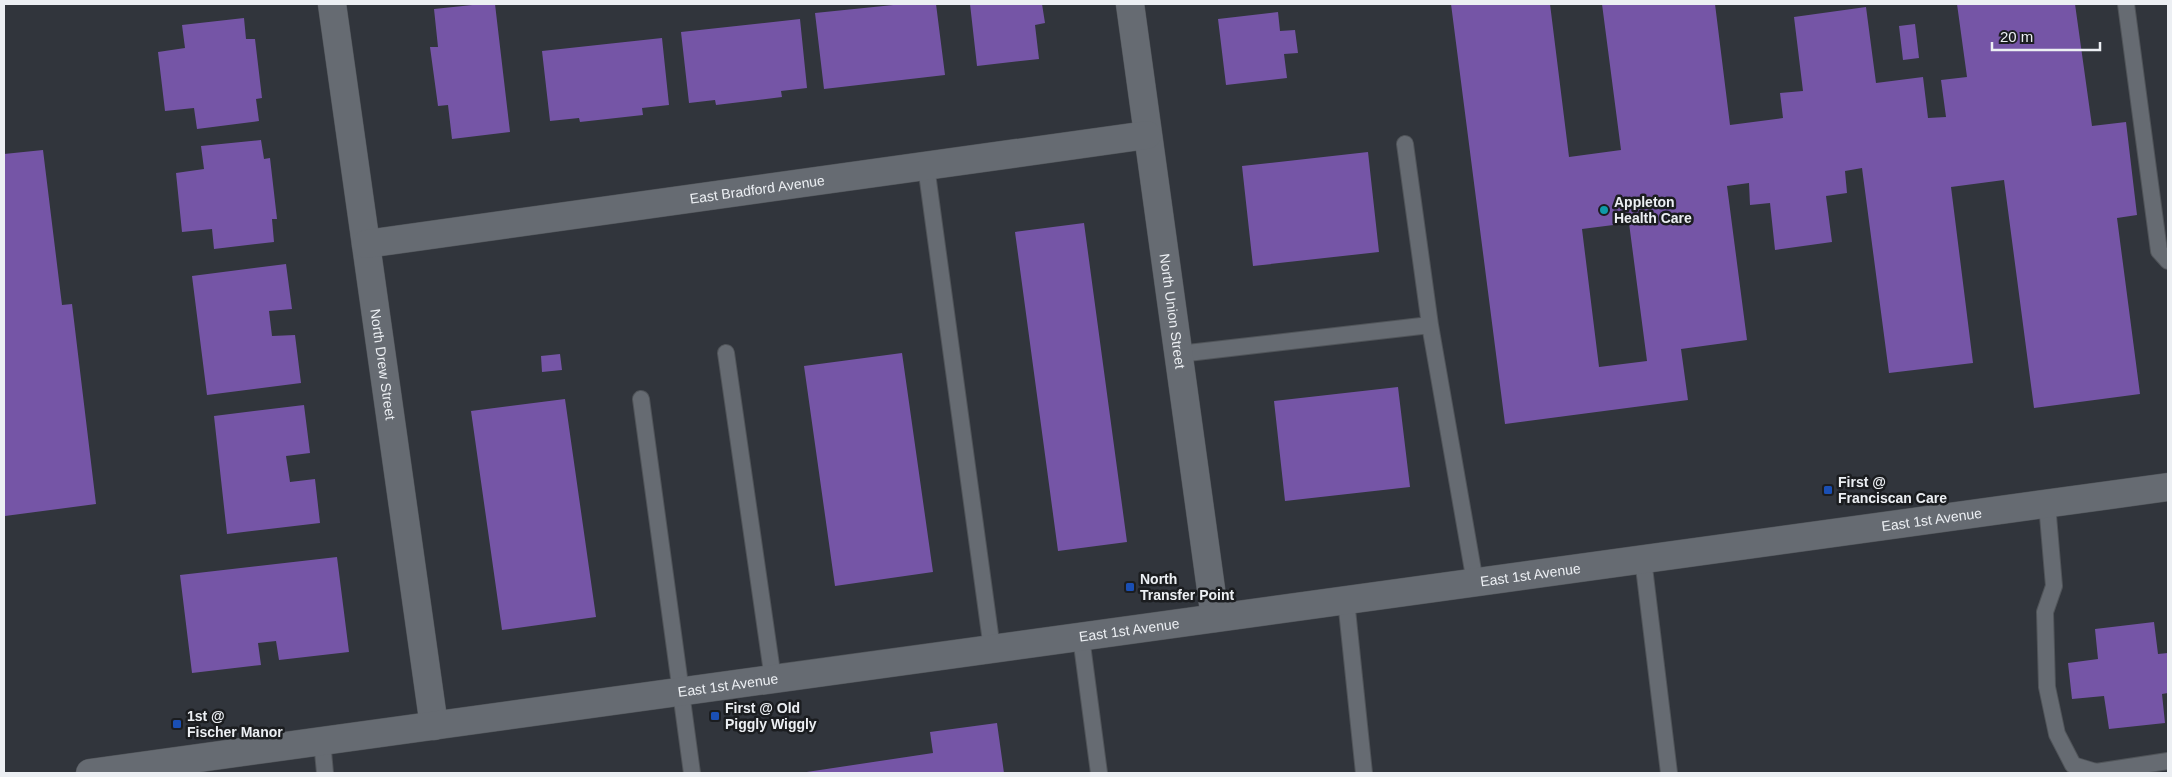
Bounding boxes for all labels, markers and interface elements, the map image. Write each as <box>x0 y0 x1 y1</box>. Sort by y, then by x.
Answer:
scale bar <box>1992 20 2100 52</box>
text: 20 m <box>2000 28 2033 45</box>
street label: East Bradford Avenue <box>689 172 826 207</box>
place label: Appleton Health Care <box>1614 194 1692 226</box>
marker: Appleton Health Care <box>1598 204 1610 216</box>
street label: North Union Street <box>1157 252 1188 370</box>
street label: North Drew Street <box>367 308 399 421</box>
place label: First @ Franciscan Care <box>1838 474 1947 506</box>
marker: First @ Franciscan Care <box>1822 484 1834 496</box>
street label: East 1st Avenue <box>1881 505 1983 534</box>
street label: East 1st Avenue <box>1479 560 1582 590</box>
place label: North Transfer Point <box>1140 571 1234 603</box>
marker: North Transfer Point <box>1124 581 1136 593</box>
street label: East 1st Avenue <box>1078 615 1181 645</box>
street label: East 1st Avenue <box>677 670 779 700</box>
place label: First @ Old Piggly Wiggly <box>725 700 817 732</box>
place label: 1st @ Fischer Manor <box>187 708 283 740</box>
marker: First @ Old Piggly Wiggly <box>709 710 721 722</box>
marker: 1st @ Fischer Manor <box>171 718 183 730</box>

